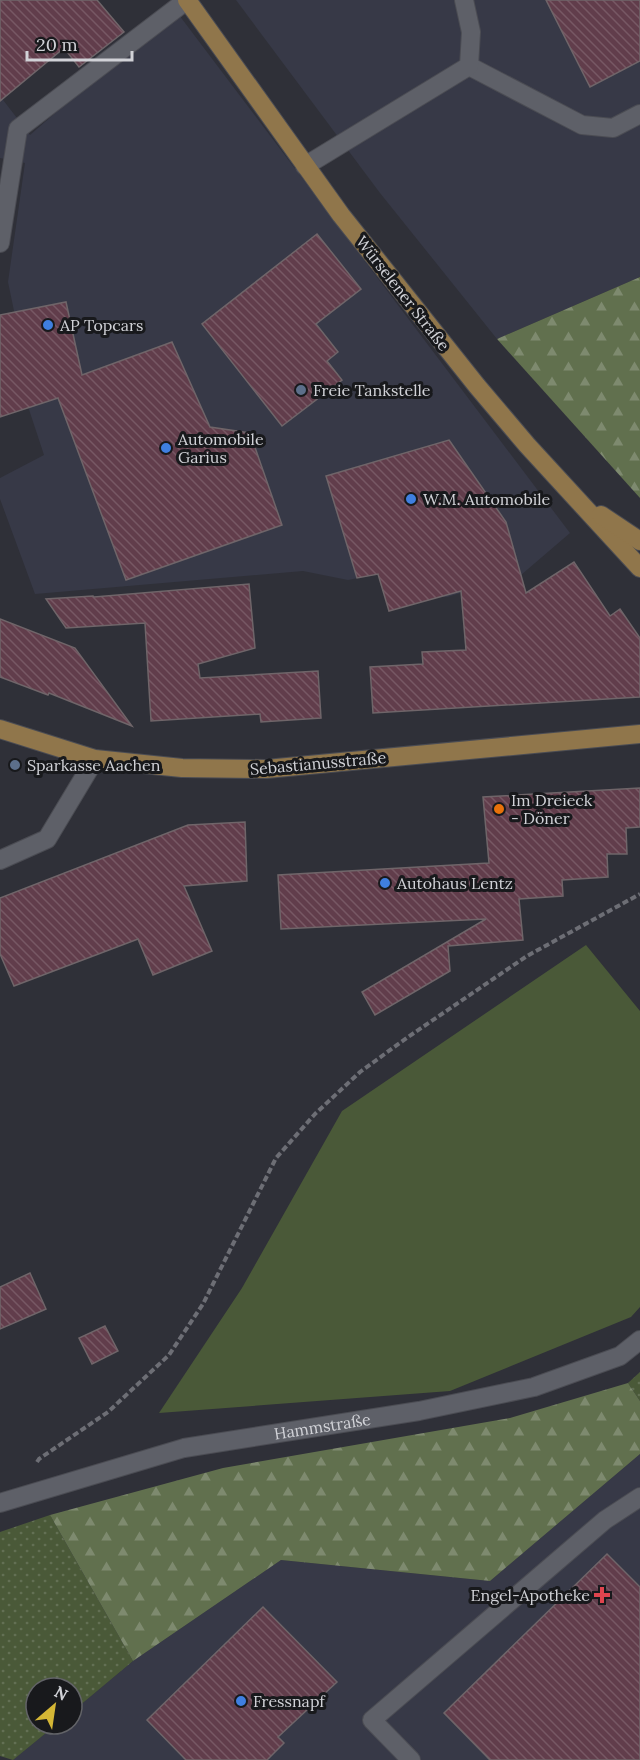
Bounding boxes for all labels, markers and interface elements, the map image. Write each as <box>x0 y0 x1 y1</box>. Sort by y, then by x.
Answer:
scale bar <box>27 24 132 62</box>
text: 20 m <box>36 33 78 56</box>
street label: Würselener Straße <box>352 232 454 355</box>
place label: AP Topcars <box>59 315 143 335</box>
marker: AP Topcars <box>41 318 55 332</box>
place label: Freie Tankstelle <box>313 380 431 400</box>
marker: Freie Tankstelle <box>294 383 308 397</box>
place label: Automobile Garius <box>177 429 264 467</box>
marker: Automobile Garius <box>159 441 173 455</box>
place label: W.M. Automobile <box>423 489 551 509</box>
marker: W.M. Automobile <box>404 492 418 506</box>
street label: Sebastianusstraße <box>249 747 387 779</box>
place label: Sparkasse Aachen <box>27 755 161 775</box>
marker: Sparkasse Aachen <box>8 758 22 772</box>
place label: Im Dreieck - Döner <box>511 790 593 828</box>
marker: Im Dreieck - Döner <box>492 802 506 816</box>
place label: Autohaus Lentz <box>396 873 513 893</box>
marker: Autohaus Lentz <box>378 876 392 890</box>
street label: Hammstraße <box>273 1409 372 1444</box>
place label: Engel-Apotheke <box>471 1585 590 1605</box>
marker: Engel-Apotheke <box>595 1588 609 1602</box>
north arrow <box>24 1676 84 1736</box>
text: N <box>51 1681 72 1705</box>
place label: Fressnapf <box>253 1691 326 1711</box>
marker: Fressnapf <box>234 1694 248 1708</box>

